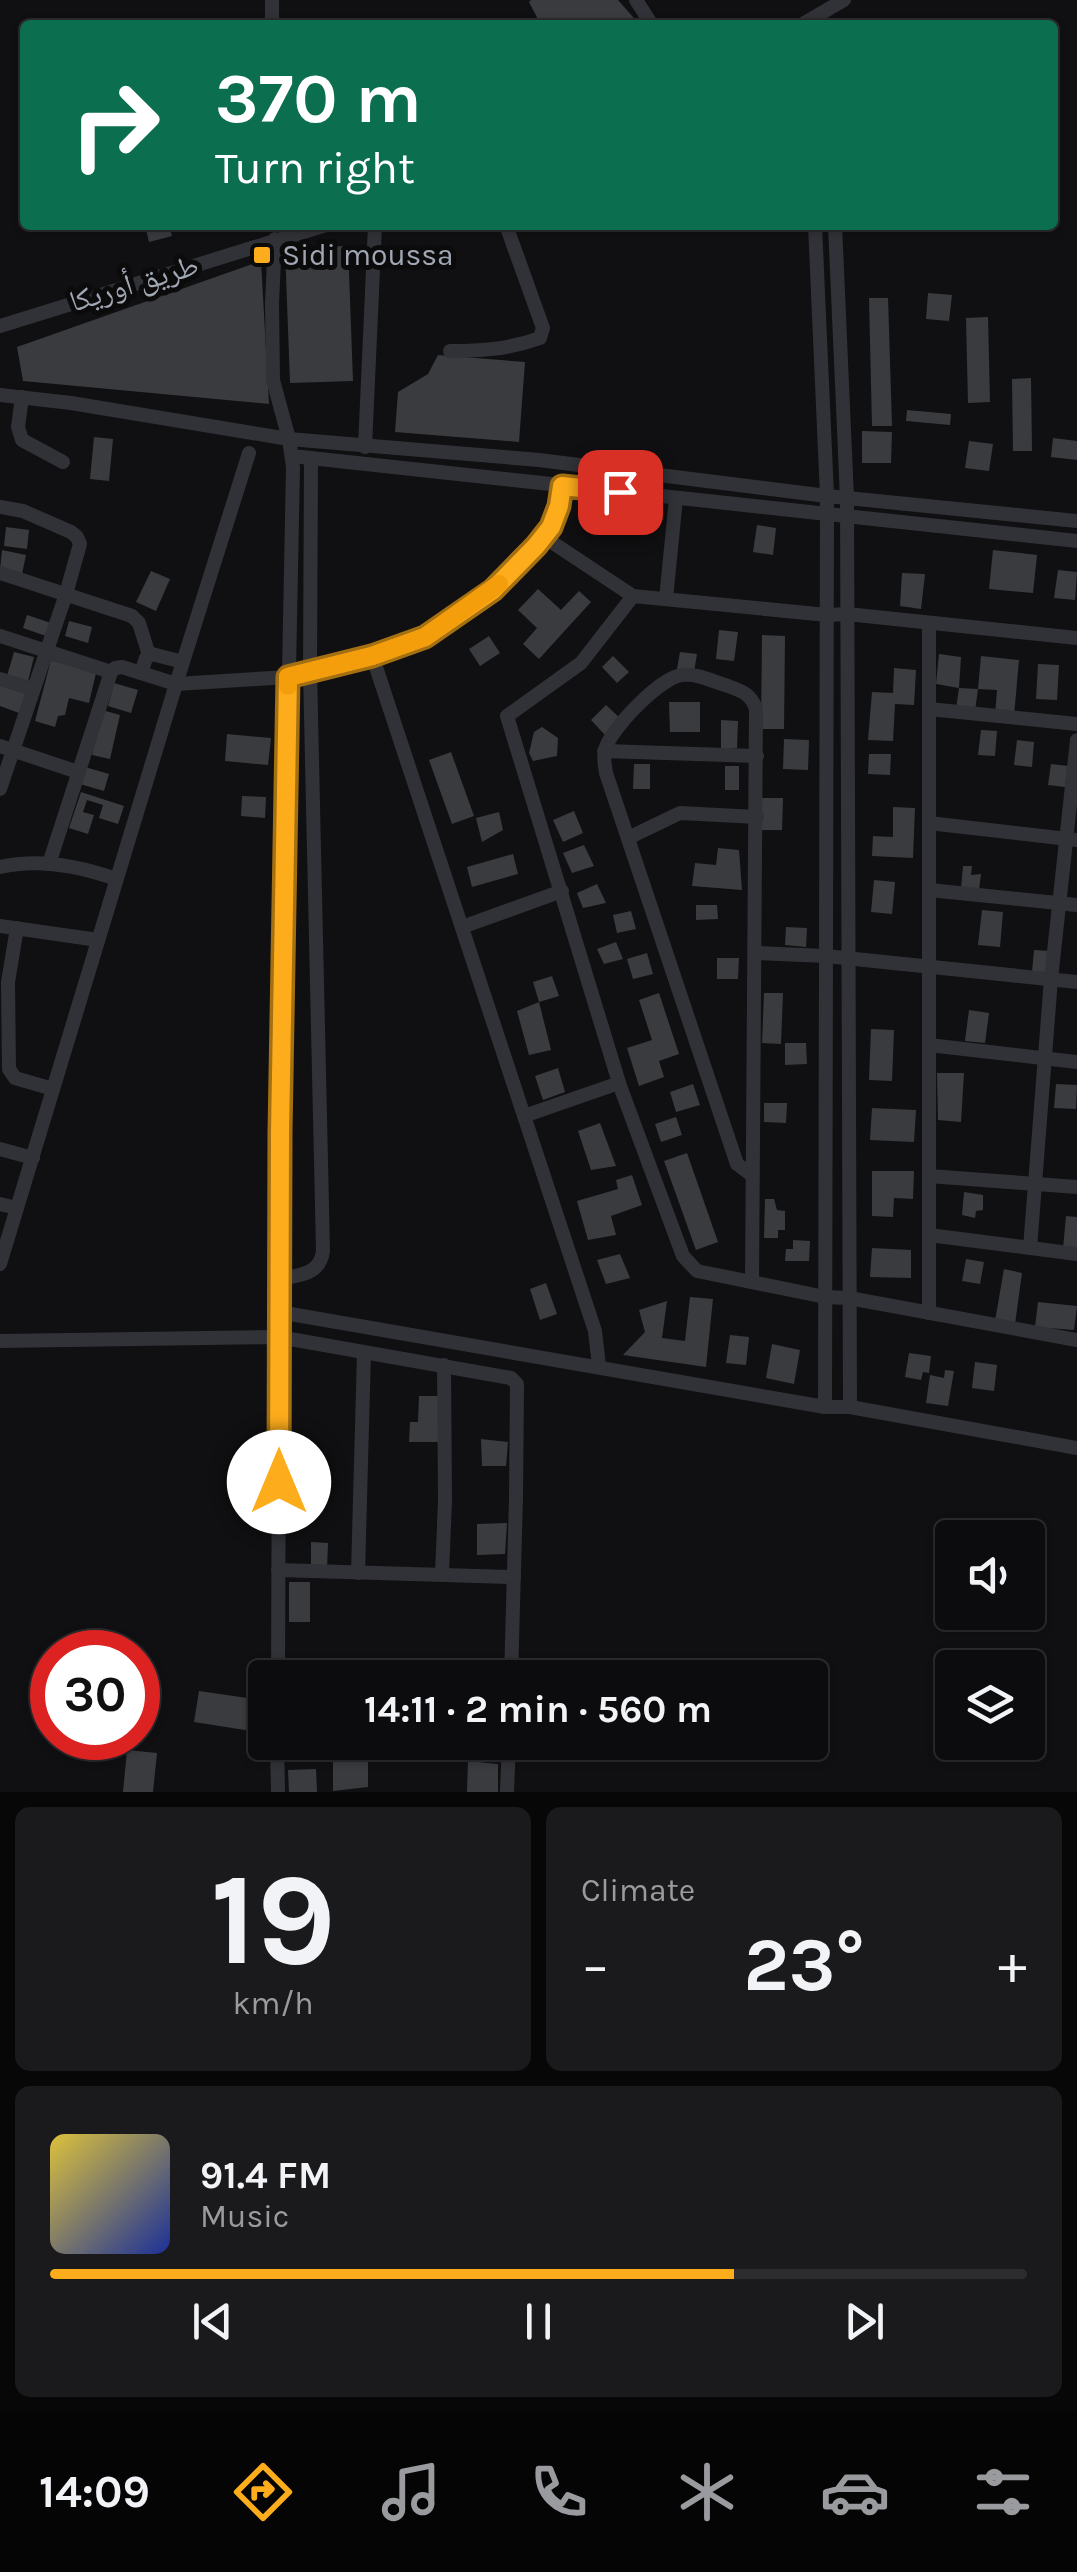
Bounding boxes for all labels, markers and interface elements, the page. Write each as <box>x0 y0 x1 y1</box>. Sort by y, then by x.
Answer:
text: 370 m <box>215 58 422 140</box>
icon: right <box>50 60 180 190</box>
text: Turn right <box>215 142 415 194</box>
place label: Sidi moussa <box>282 237 454 273</box>
marker: Sidi moussa <box>251 244 273 266</box>
street label: طريق أوريكا <box>65 246 203 320</box>
pin <box>578 450 663 535</box>
icon: arrive <box>593 465 648 520</box>
position arrow <box>227 1430 331 1534</box>
map controls <box>935 1520 1045 1760</box>
button: sound <box>935 1520 1045 1630</box>
speed limit sign: 30 <box>30 1630 160 1760</box>
button: layers <box>935 1650 1045 1760</box>
text: 14:11 · 2 min · 560 m <box>364 1687 712 1732</box>
text: 19 <box>210 1844 336 1996</box>
text: Climate <box>581 1872 695 1909</box>
text: 23° <box>743 1921 865 2009</box>
text: − <box>581 1933 610 1997</box>
text: + <box>998 1933 1027 1997</box>
text: km/h <box>232 1985 314 2022</box>
text: 91.4 FM <box>200 2153 331 2198</box>
text: Music <box>200 2198 289 2235</box>
icon: previous <box>185 2294 240 2349</box>
icon: pause <box>511 2294 566 2349</box>
icon: next <box>837 2294 892 2349</box>
icon: directions <box>228 2457 298 2527</box>
icon: music <box>376 2457 446 2527</box>
icon: phone <box>524 2457 594 2527</box>
icon: climate <box>672 2457 742 2527</box>
icon: car <box>820 2457 890 2527</box>
icon: filters <box>968 2457 1038 2527</box>
text: 14:09 <box>39 2466 150 2518</box>

